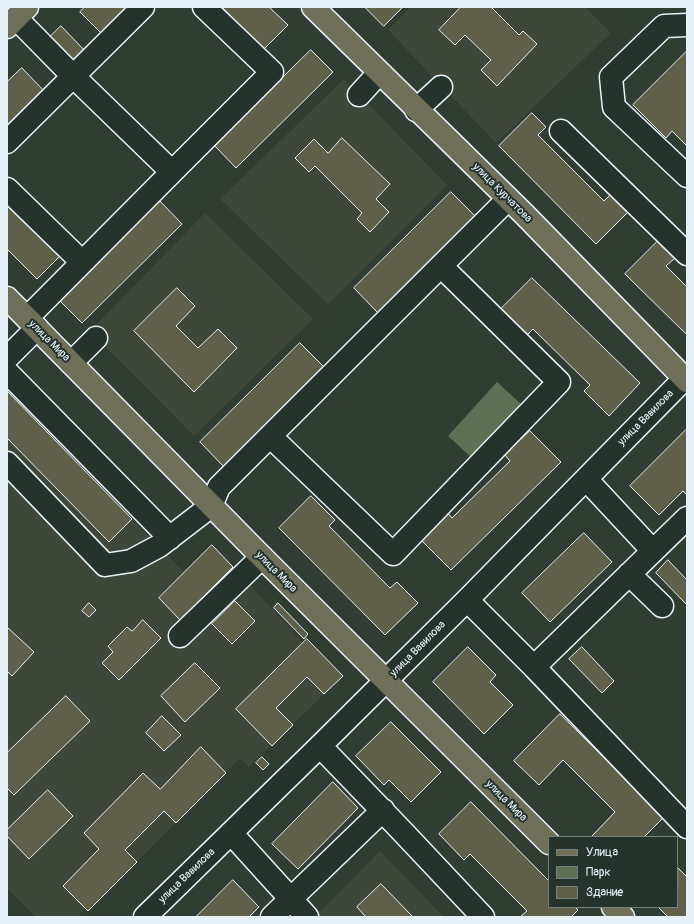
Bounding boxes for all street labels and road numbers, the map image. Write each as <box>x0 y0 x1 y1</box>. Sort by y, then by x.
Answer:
street label: улица Курчатова <box>470 161 534 225</box>
street label: улица Мира <box>26 318 72 364</box>
street label: улица Вавилова <box>615 387 677 449</box>
street label: улица Мира <box>253 549 299 595</box>
street label: улица Вавилова <box>387 618 449 680</box>
street label: улица Мира <box>483 778 529 824</box>
street label: улица Вавилова <box>156 846 218 906</box>

